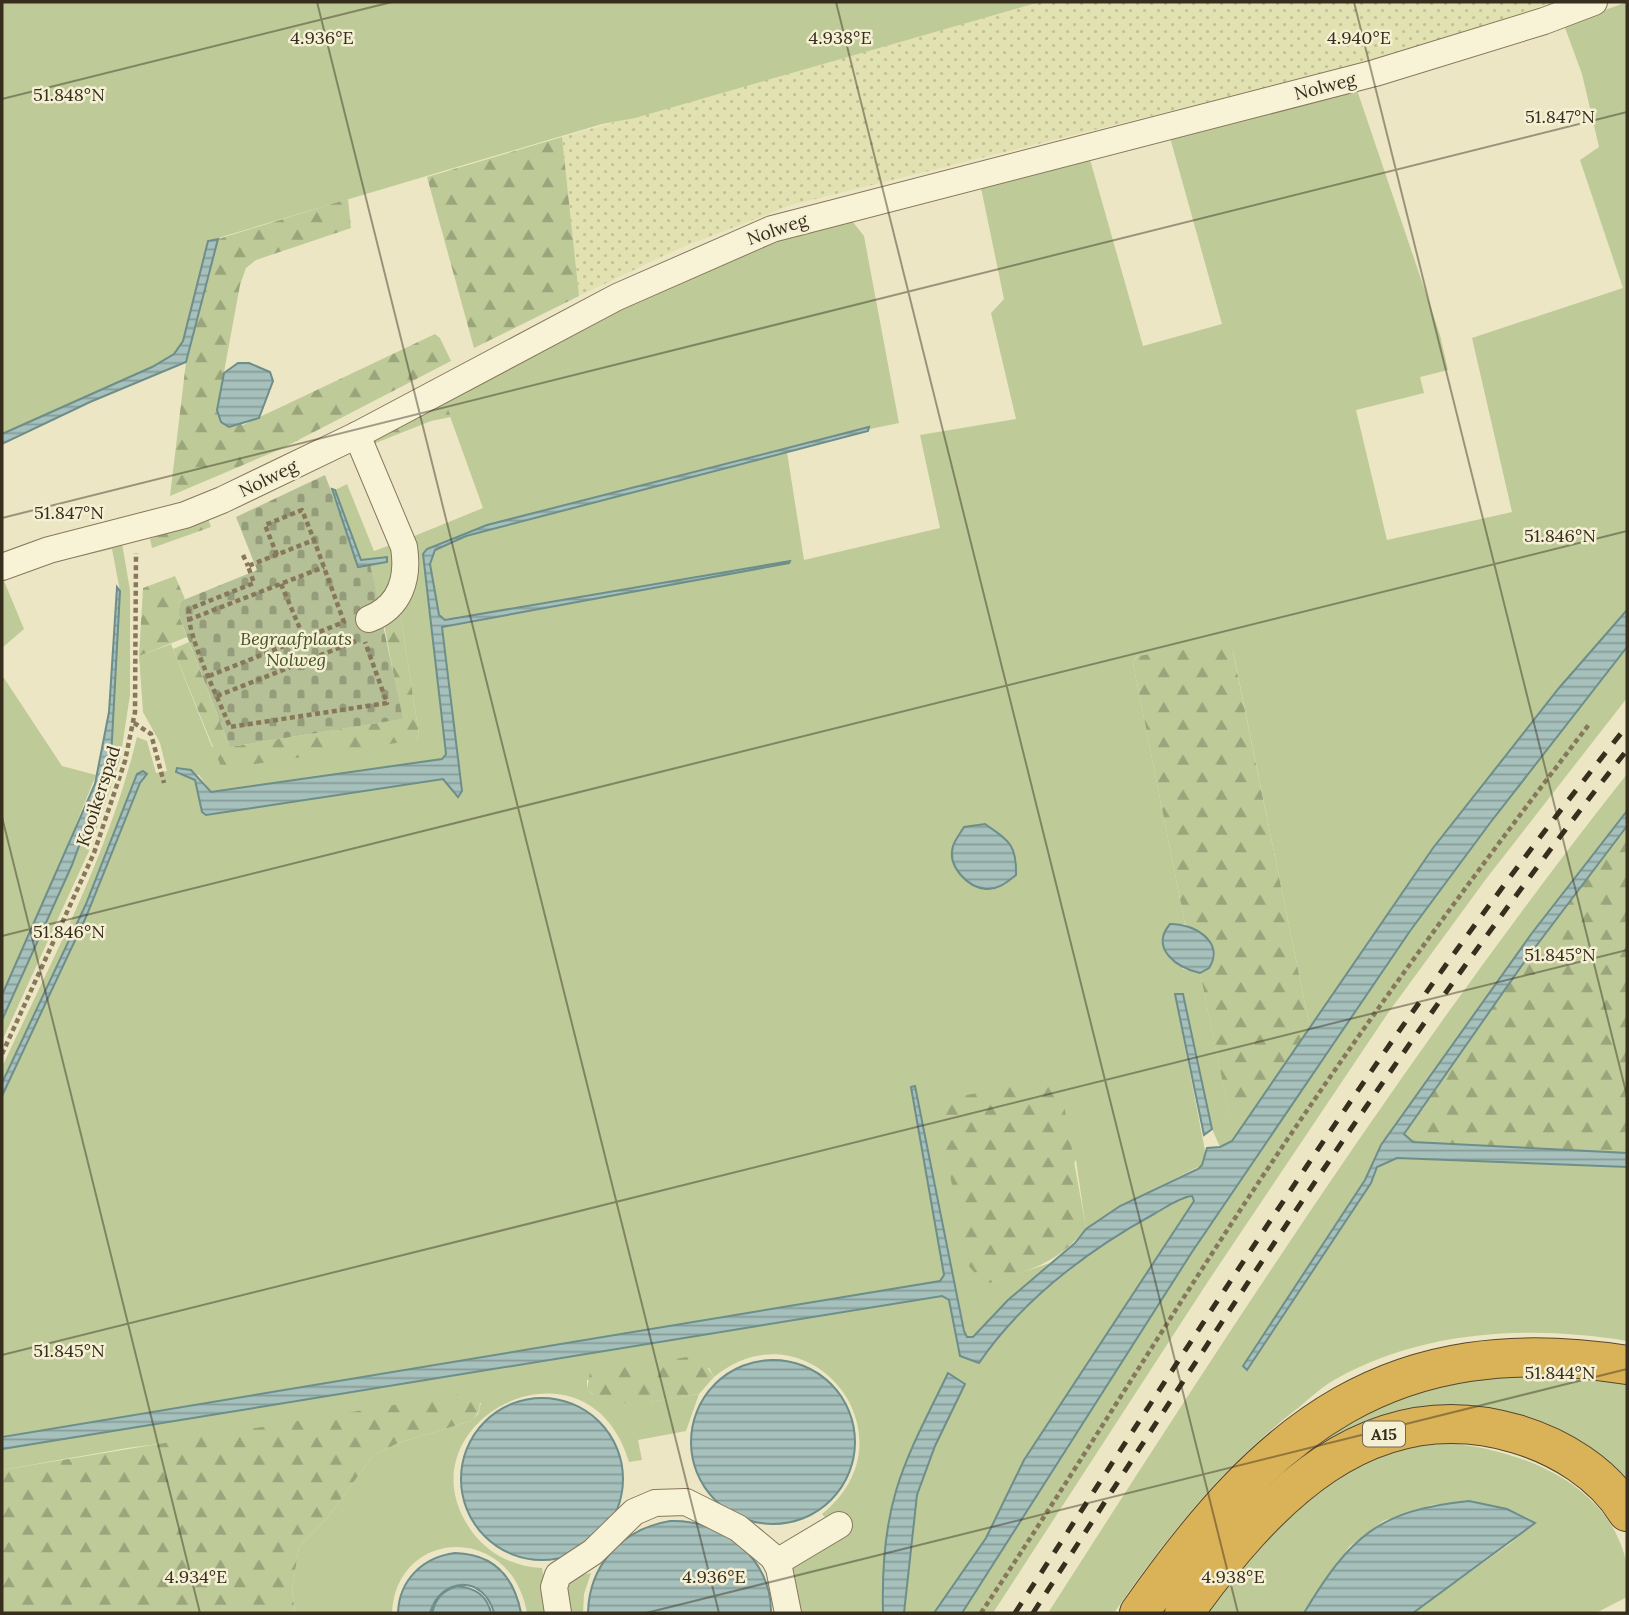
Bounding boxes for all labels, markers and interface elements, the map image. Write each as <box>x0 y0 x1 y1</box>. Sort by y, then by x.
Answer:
text: 4.936°E <box>290 26 354 49</box>
text: 4.938°E <box>808 26 872 49</box>
text: 4.940°E <box>1327 26 1391 49</box>
street label: Nolweg <box>1292 67 1359 105</box>
text: 51.848°N <box>33 83 105 106</box>
text: 51.847°N <box>1525 105 1595 128</box>
street label: Nolweg <box>744 208 811 250</box>
street label: Nolweg <box>235 453 302 502</box>
text: 51.847°N <box>34 501 104 524</box>
text: 51.846°N <box>1524 524 1596 547</box>
park label: Begraafplaats Nolweg <box>240 627 352 671</box>
street label: Kooikerspad <box>71 743 125 849</box>
text: 51.846°N <box>33 920 105 943</box>
text: 51.845°N <box>1524 943 1596 966</box>
text: 51.845°N <box>33 1339 105 1362</box>
text: 51.844°N <box>1524 1361 1596 1384</box>
road number: A15 <box>1363 1422 1405 1446</box>
text: 4.934°E <box>165 1565 227 1588</box>
text: 4.936°E <box>682 1565 746 1588</box>
text: 4.938°E <box>1201 1565 1265 1588</box>

